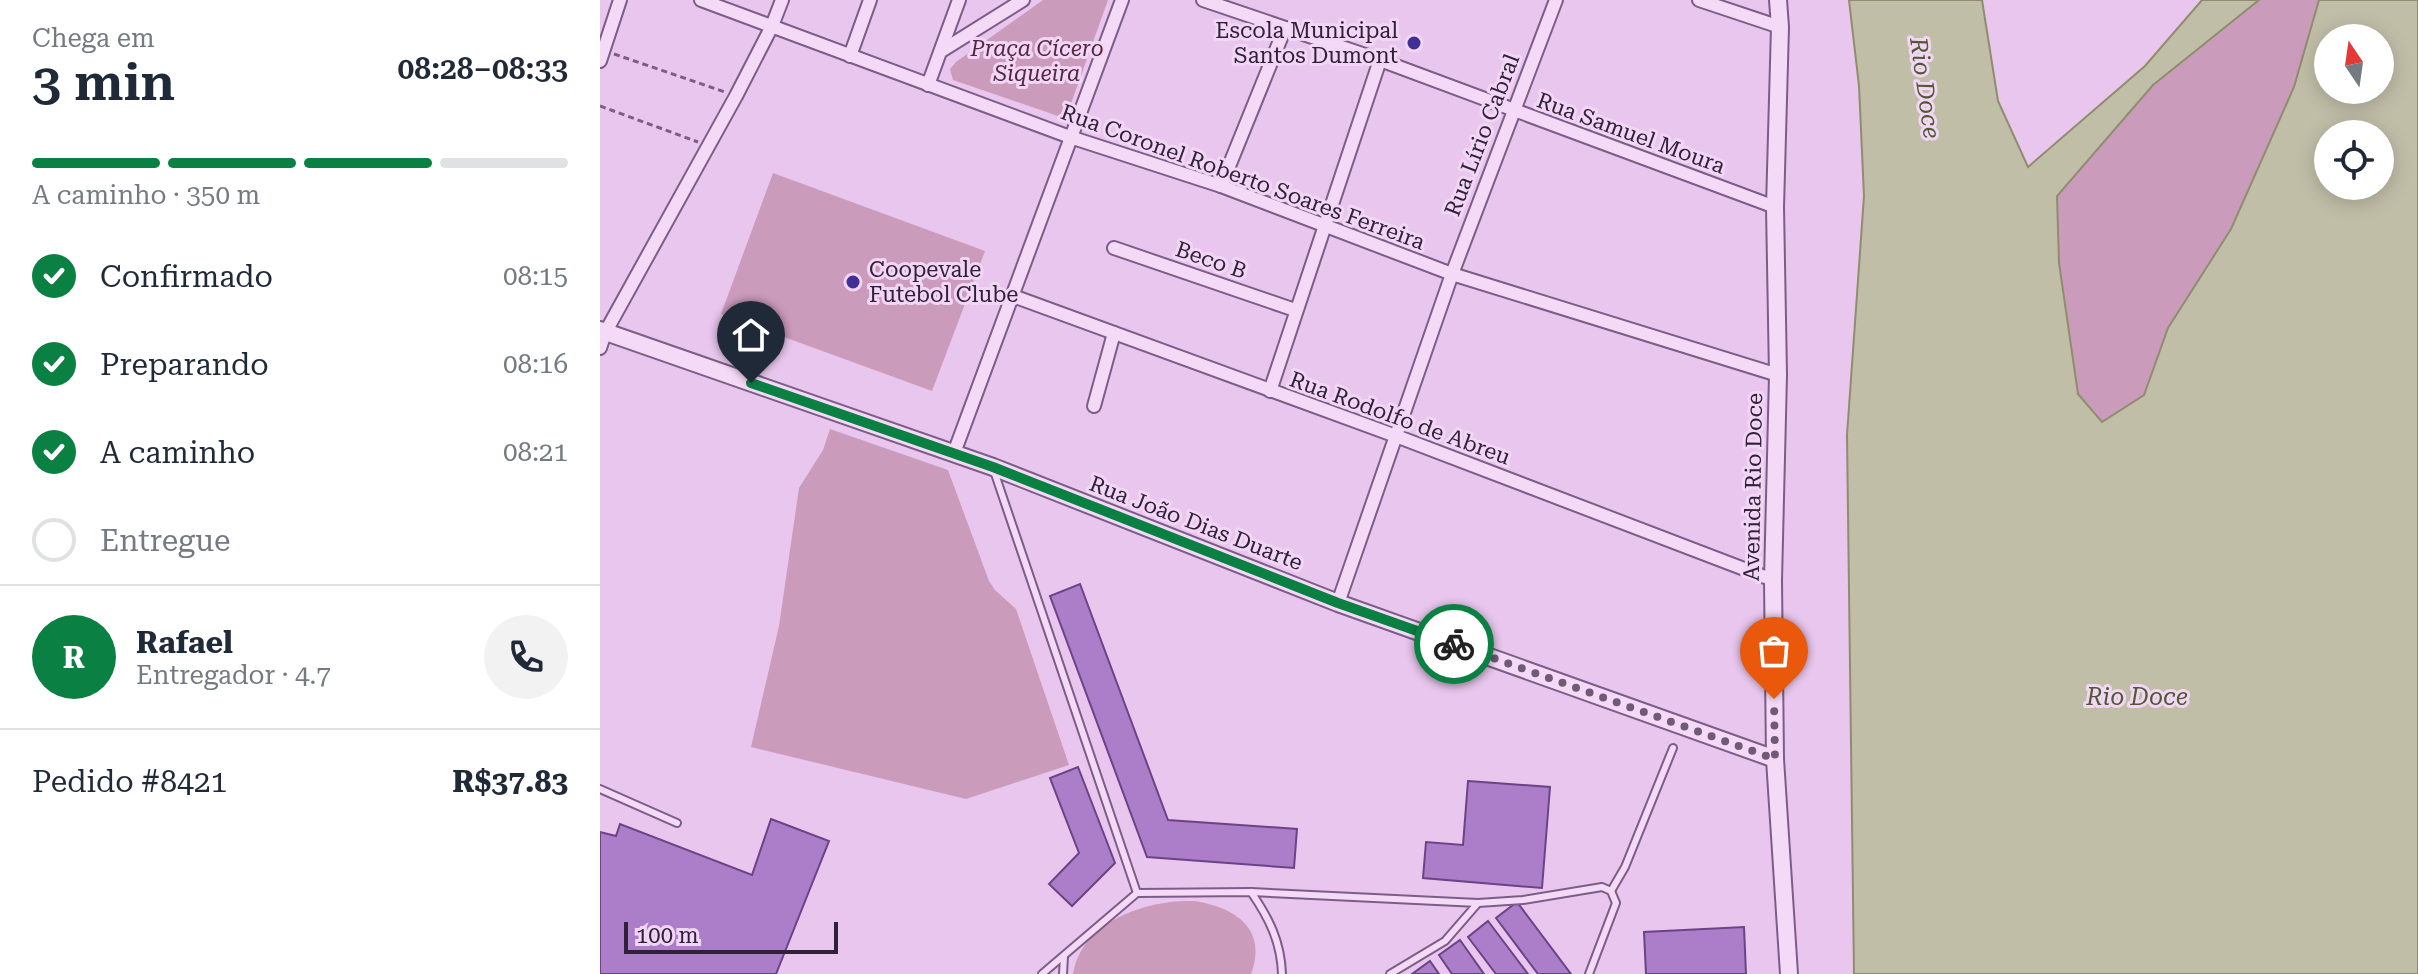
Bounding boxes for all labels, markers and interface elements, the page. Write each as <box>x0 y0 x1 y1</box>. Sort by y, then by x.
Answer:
place label: Escola Municipal Santos Dumont <box>1215 18 1398 68</box>
text: Chega em <box>32 23 155 53</box>
north arrow <box>2314 24 2394 104</box>
map controls <box>2314 24 2394 200</box>
marker: Escola Municipal Santos Dumont <box>1405 34 1423 52</box>
water label: Rio Doce <box>1904 35 1946 140</box>
park label: Praça Cícero Siqueira <box>970 36 1104 86</box>
street label: Rua Lírio Cabral <box>1440 50 1524 219</box>
text: 08:28–08:33 <box>398 51 568 86</box>
text: 3 min <box>32 52 175 113</box>
street label: Rua Samuel Moura <box>1534 87 1729 179</box>
street label: Rua Coronel Roberto Soares Ferreira <box>1058 99 1428 255</box>
button: locate <box>2314 120 2394 200</box>
text: A caminho · 350 m <box>32 180 260 210</box>
street label: Beco B <box>1172 236 1250 284</box>
icon: check <box>32 254 76 298</box>
place label: Coopevale Futebol Clube <box>869 257 1018 307</box>
text: Confirmado <box>100 259 273 294</box>
text: 08:15 <box>503 261 568 291</box>
marker: Coopevale Futebol Clube <box>844 273 862 291</box>
pin <box>717 301 785 383</box>
icon: home <box>729 313 773 357</box>
icon: check <box>32 342 76 386</box>
text: Preparando <box>100 347 269 382</box>
text: 08:16 <box>503 349 568 379</box>
street label: Rua Rodolfo de Abreu <box>1286 366 1514 470</box>
street label: Avenida Rio Doce <box>1739 393 1767 581</box>
icon: check <box>32 430 76 474</box>
text: A caminho <box>100 435 255 470</box>
text: 08:21 <box>503 437 568 467</box>
street label: Rua João Dias Duarte <box>1086 471 1306 575</box>
text: Entregue <box>100 523 230 558</box>
courier <box>1414 604 1494 684</box>
button: phone <box>484 615 568 699</box>
pin <box>1740 617 1808 699</box>
icon: bike <box>1432 622 1476 666</box>
text: Rafael <box>136 625 233 660</box>
icon: bag <box>1752 629 1796 673</box>
text: R <box>63 640 85 675</box>
text: Entregador · 4.7 <box>136 660 331 690</box>
water label: Rio Doce <box>2085 683 2188 711</box>
text: Pedido #8421 <box>32 764 227 799</box>
text: R$37.83 <box>452 764 568 799</box>
scale bar <box>624 918 838 954</box>
text: 100 m <box>636 923 699 948</box>

